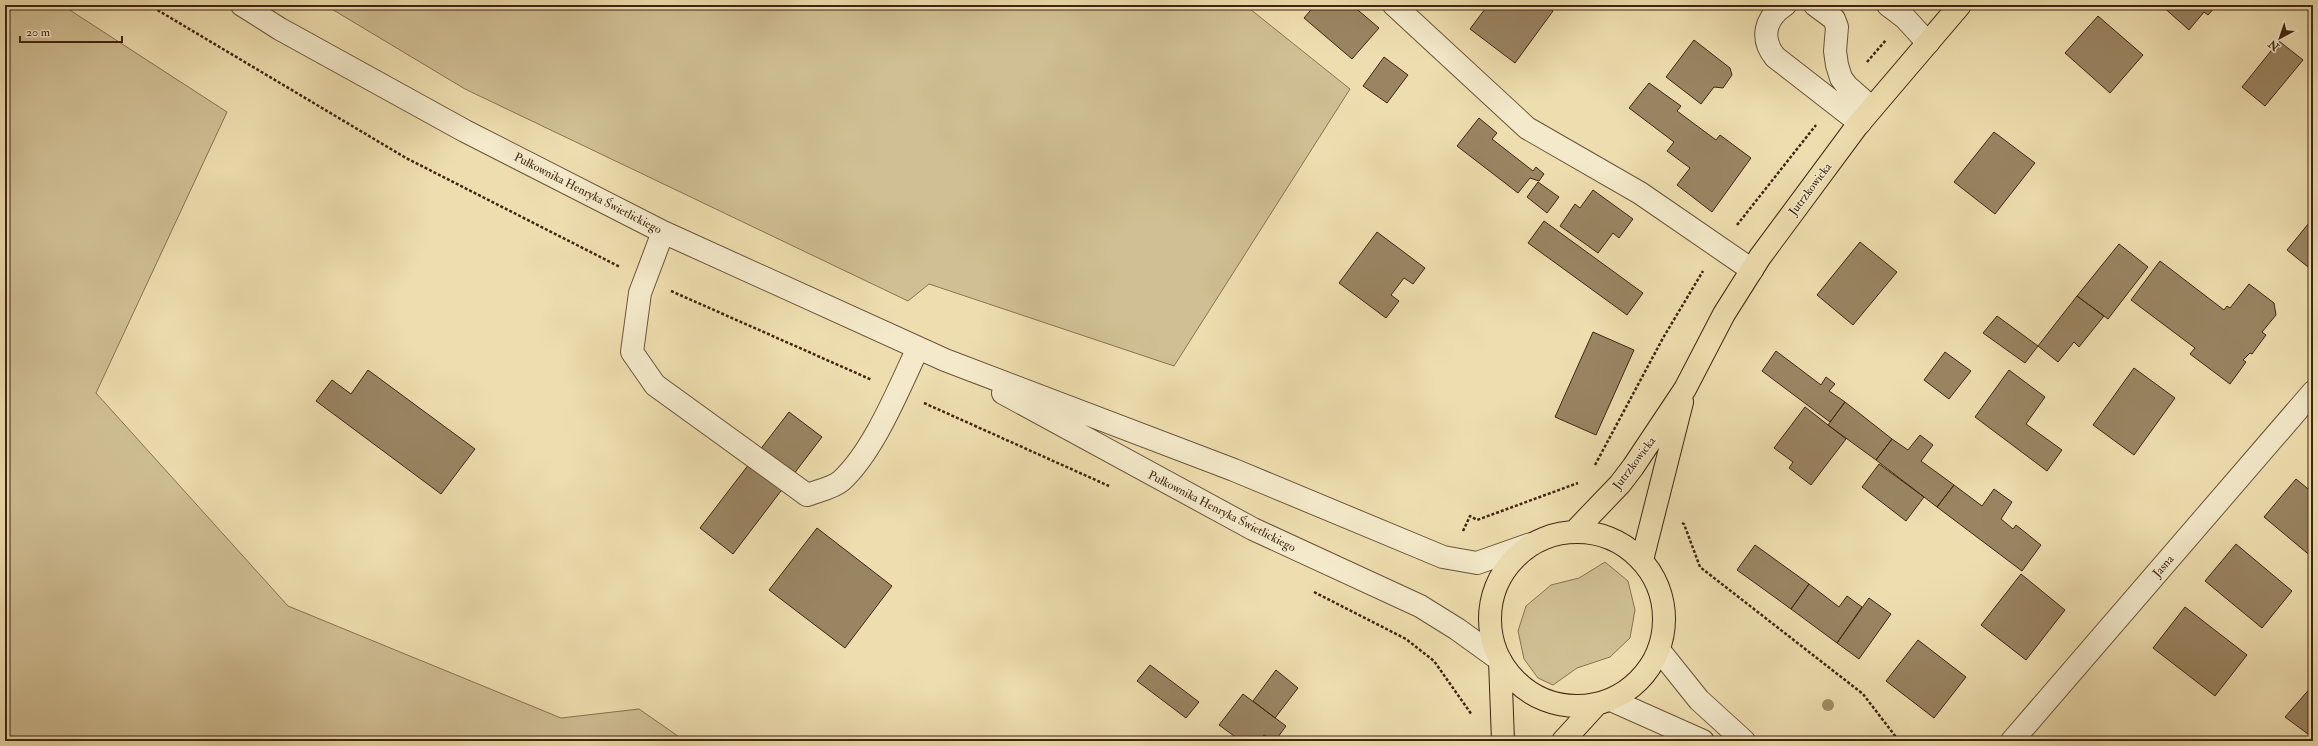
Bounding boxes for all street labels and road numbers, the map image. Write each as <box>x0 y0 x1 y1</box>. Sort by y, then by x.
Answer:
street label: Pułkownika Henryka Świetlickiego <box>511 150 664 237</box>
street label: Jutrzkowicka <box>1785 159 1836 219</box>
street label: Jutrzkowicka <box>1609 433 1660 493</box>
street label: Pułkownika Henryka Świetlickiego <box>1145 468 1298 555</box>
street label: Jasna <box>2149 551 2178 581</box>

